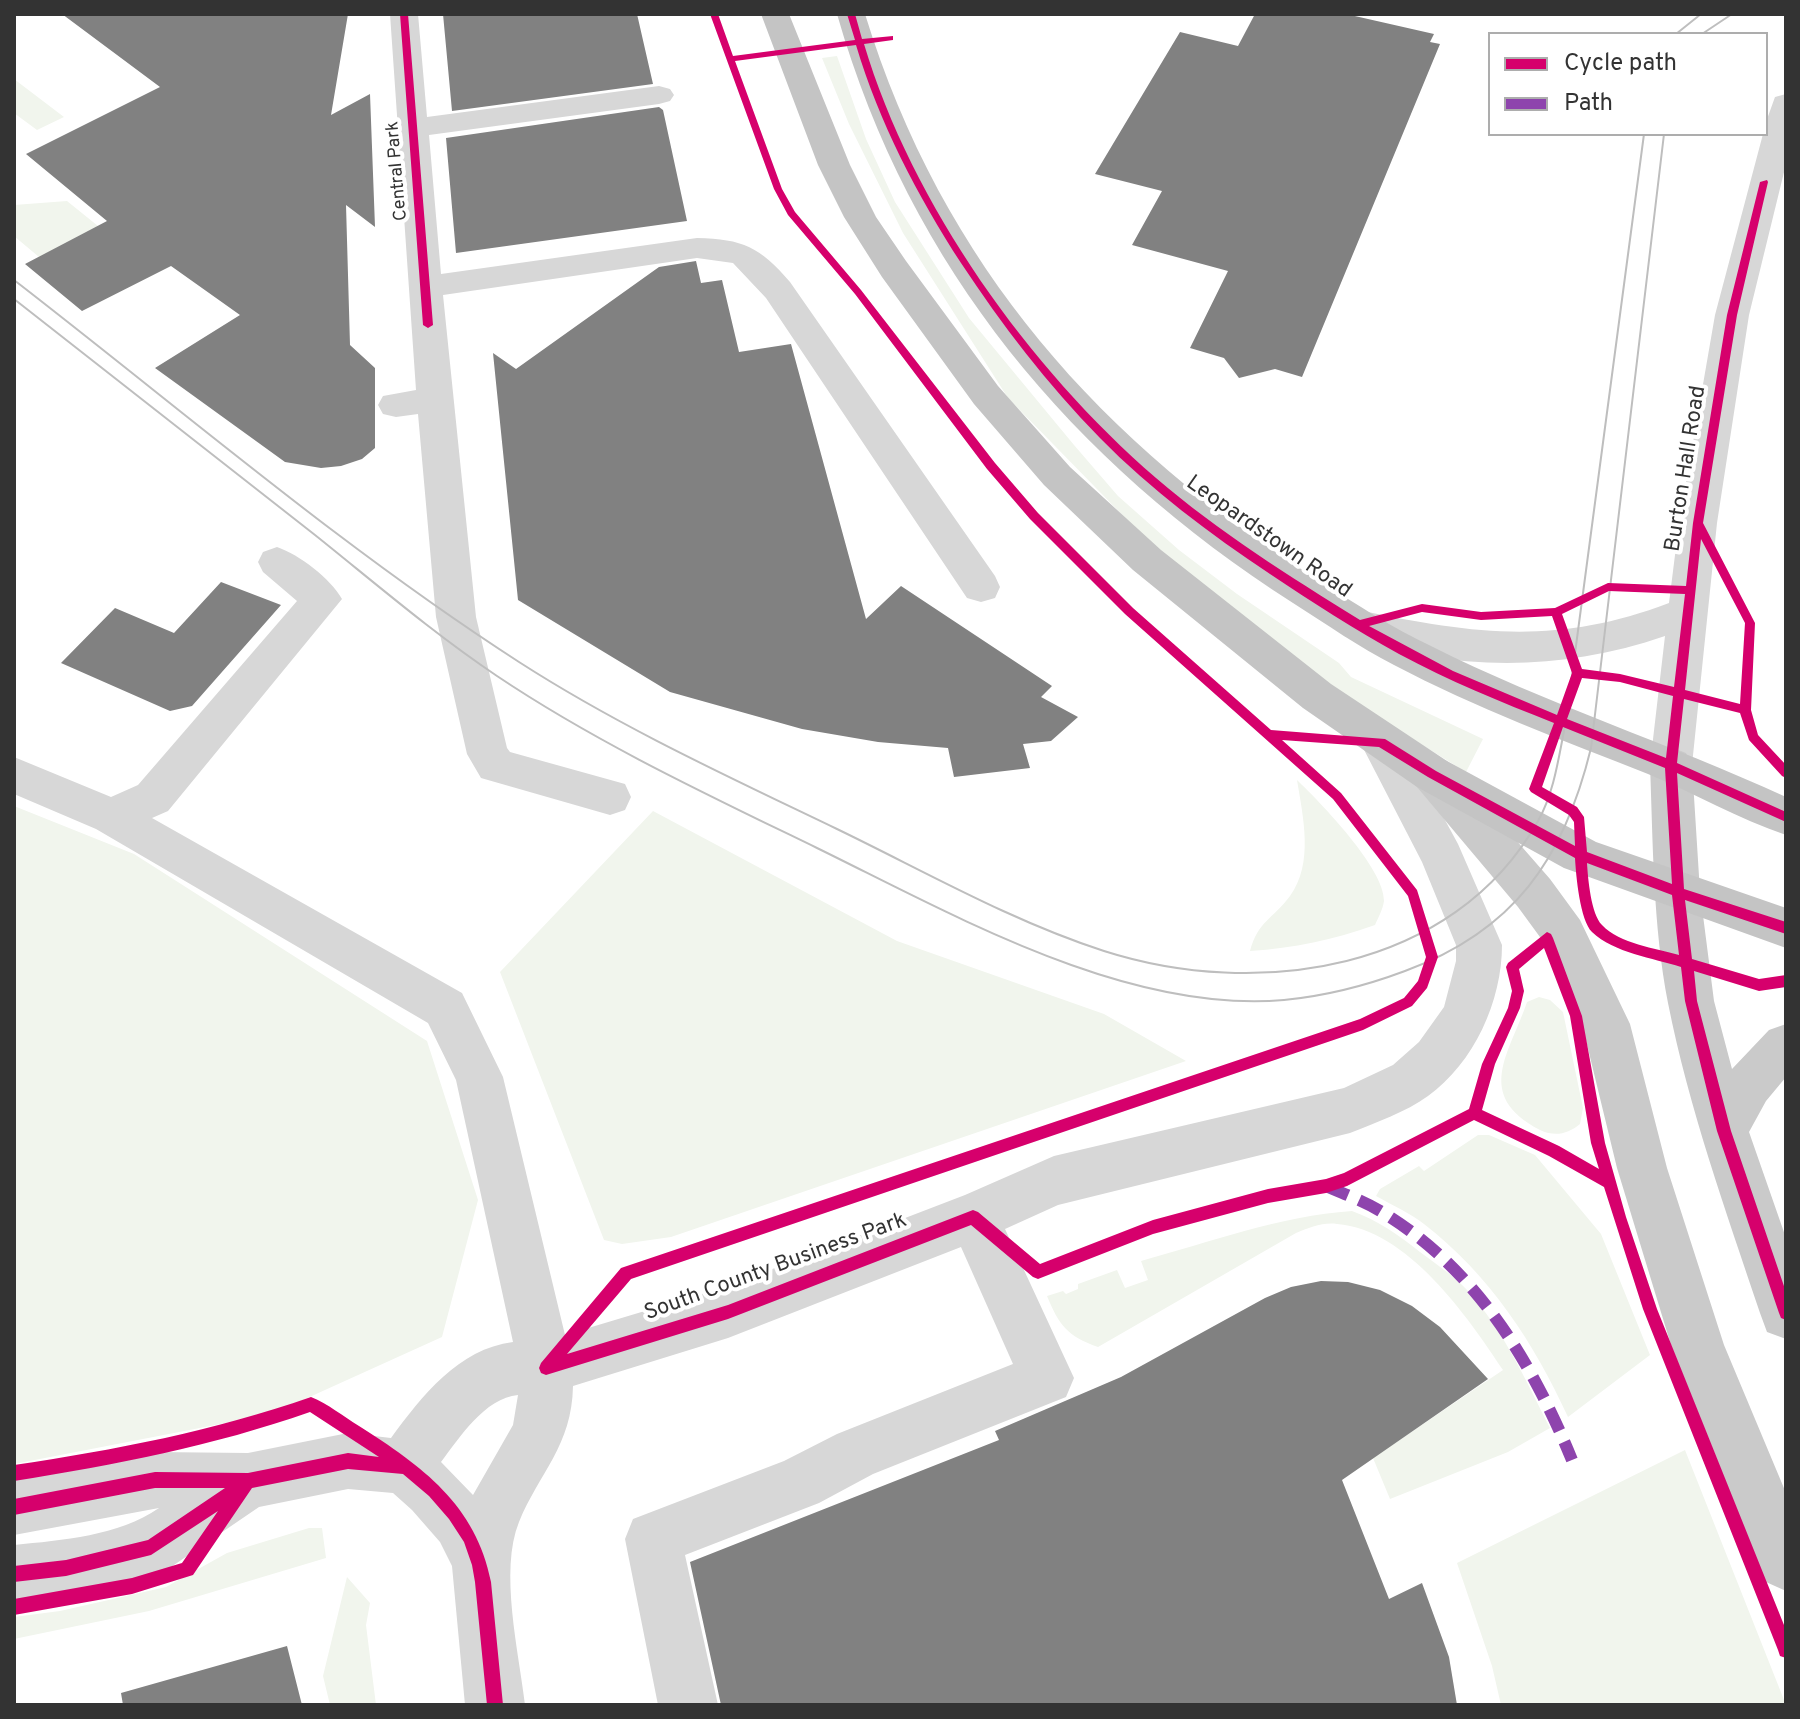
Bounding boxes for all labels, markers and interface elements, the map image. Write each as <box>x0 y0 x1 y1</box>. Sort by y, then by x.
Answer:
legend <box>1488 32 1768 136</box>
text: Cycle path <box>1564 49 1677 79</box>
text: Path <box>1564 89 1613 119</box>
street label: Central Park <box>383 120 413 222</box>
street label: Burton Hall Road <box>1661 384 1713 554</box>
street label: Leopardstown Road <box>1180 471 1356 605</box>
street label: South County Business Park <box>641 1208 911 1328</box>

